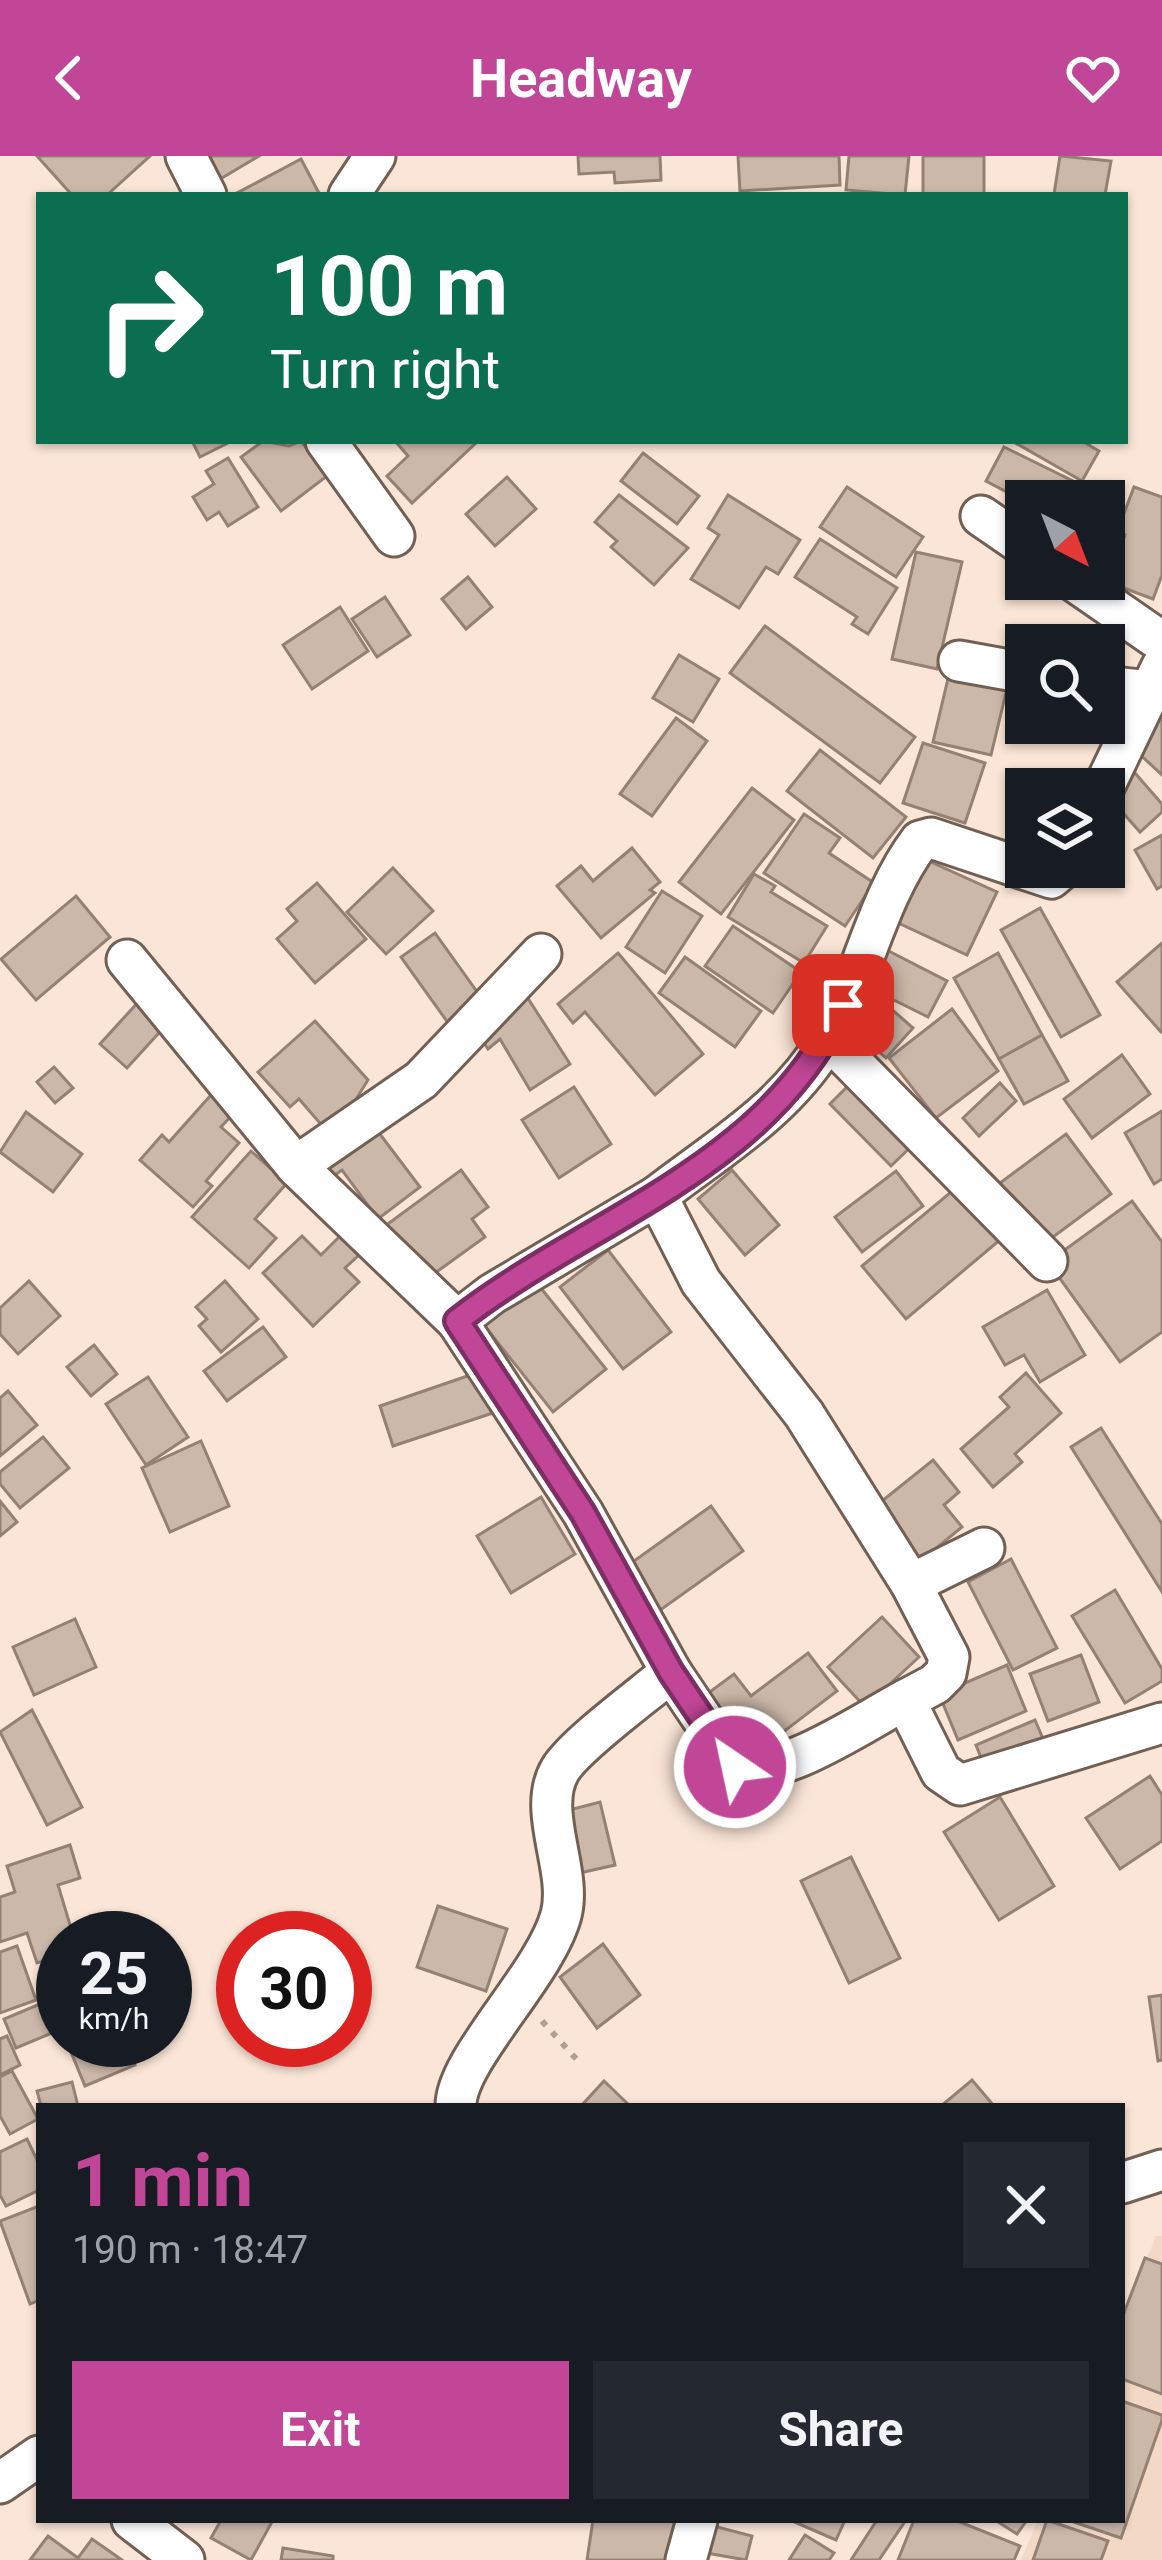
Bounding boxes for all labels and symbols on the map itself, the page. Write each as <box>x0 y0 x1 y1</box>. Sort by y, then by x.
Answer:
north arrow <box>1005 480 1125 600</box>
pin <box>792 954 894 1056</box>
position arrow <box>672 1704 798 1830</box>
speed limit sign: 30 <box>216 1911 372 2067</box>

